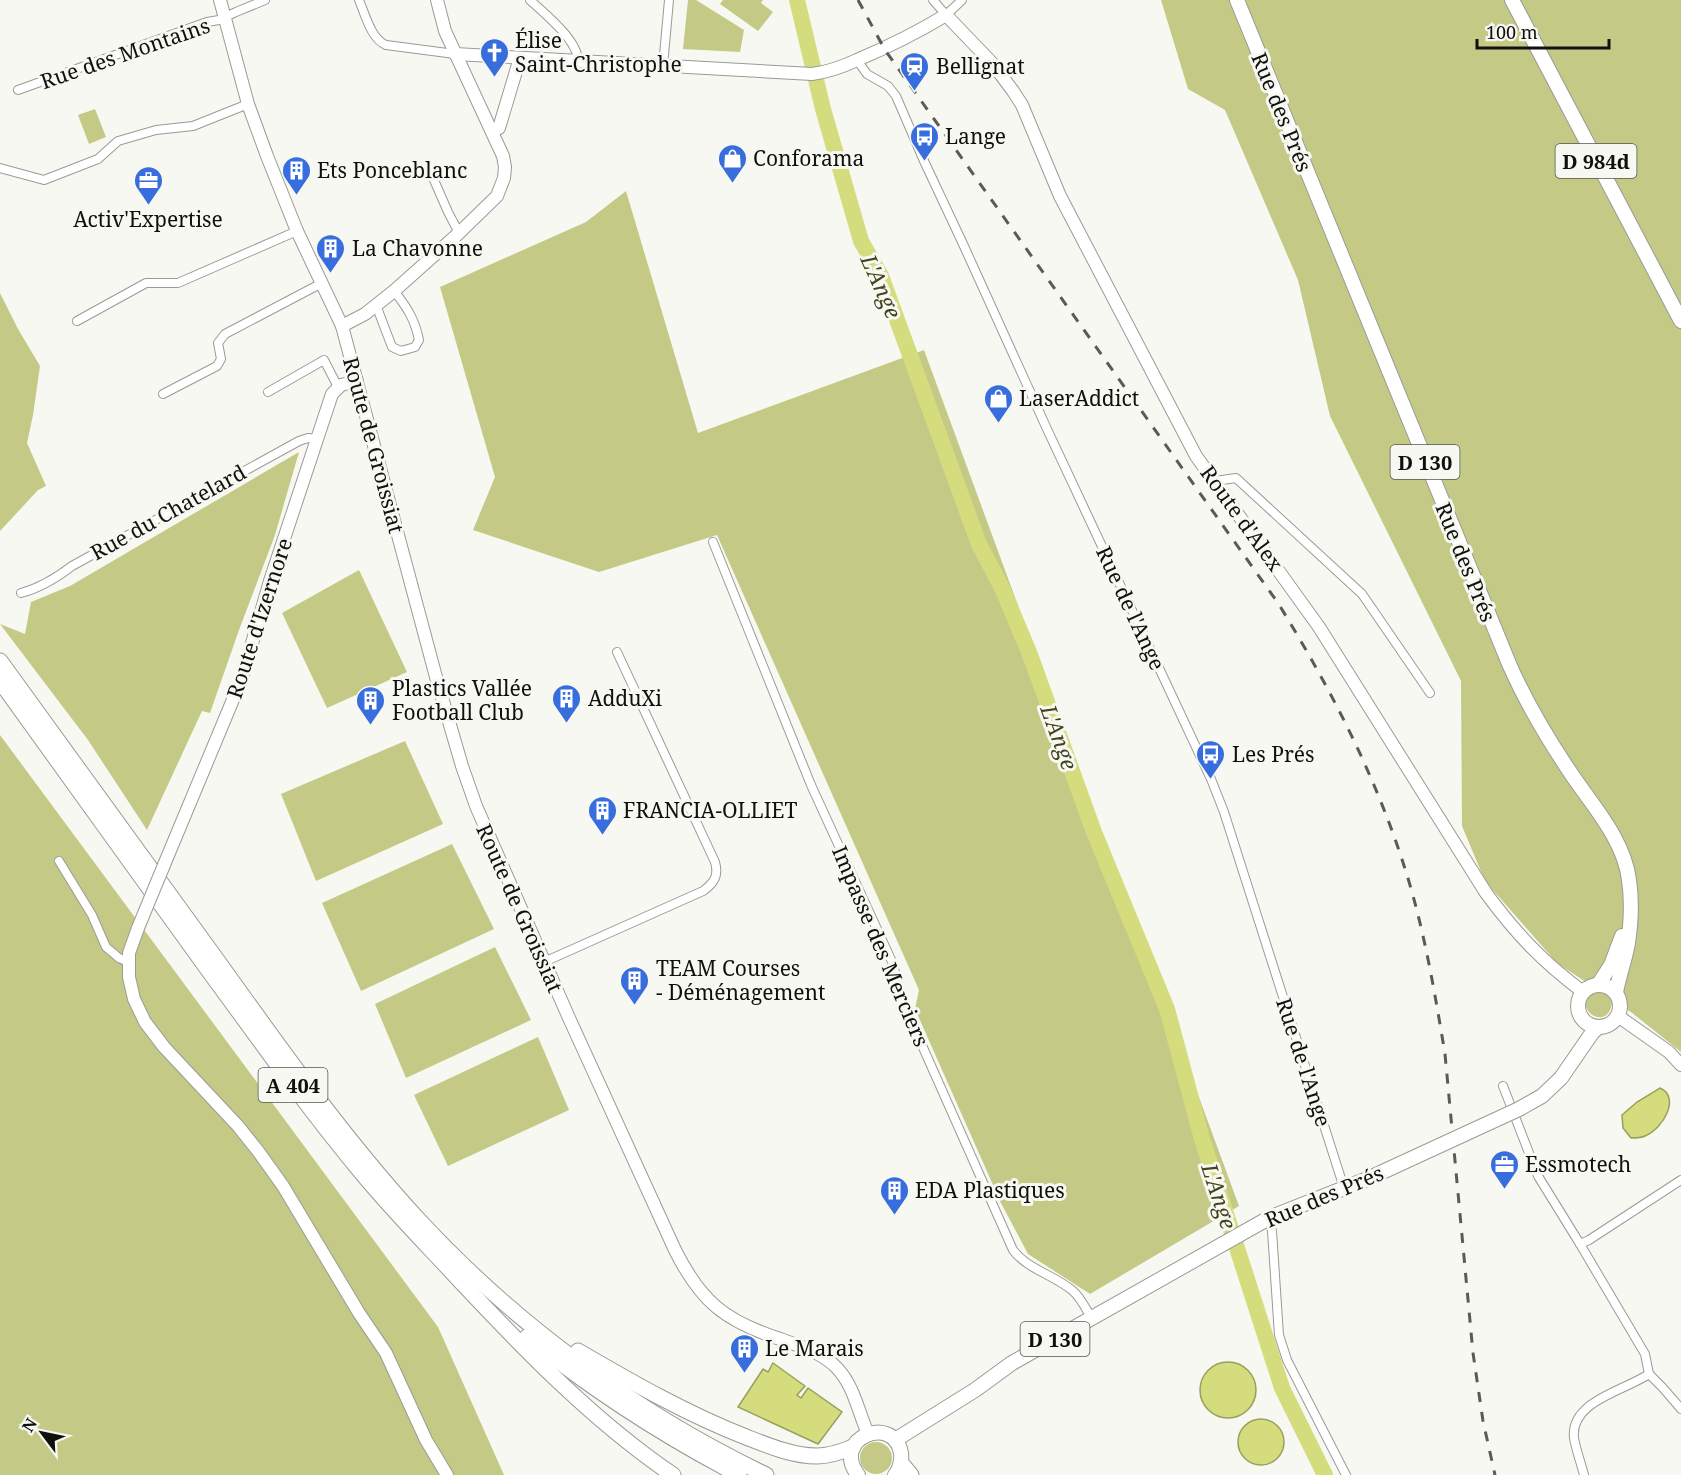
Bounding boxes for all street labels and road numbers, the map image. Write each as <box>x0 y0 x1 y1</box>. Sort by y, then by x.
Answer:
street label: Rue des Montains <box>37 11 213 95</box>
street label: Rue des Prés <box>1245 48 1319 176</box>
road number: D 984d <box>1556 144 1636 178</box>
street label: Route de Groissiat <box>337 354 411 536</box>
road number: D 130 <box>1390 445 1460 479</box>
street label: Rue du Chatelard <box>85 458 251 566</box>
street label: Route d'Alex <box>1194 460 1290 577</box>
street label: Rue des Prés <box>1429 498 1503 626</box>
street label: Route d'Izernore <box>220 534 298 702</box>
street label: Rue de l'Ange <box>1090 541 1172 675</box>
street label: Route de Groissiat <box>470 819 570 997</box>
street label: Impasse des Merciers <box>826 841 936 1051</box>
street label: Rue de l'Ange <box>1270 994 1338 1130</box>
road number: A 404 <box>258 1068 328 1102</box>
street label: Rue des Prés <box>1260 1158 1388 1234</box>
road number: D 130 <box>1020 1322 1090 1356</box>

